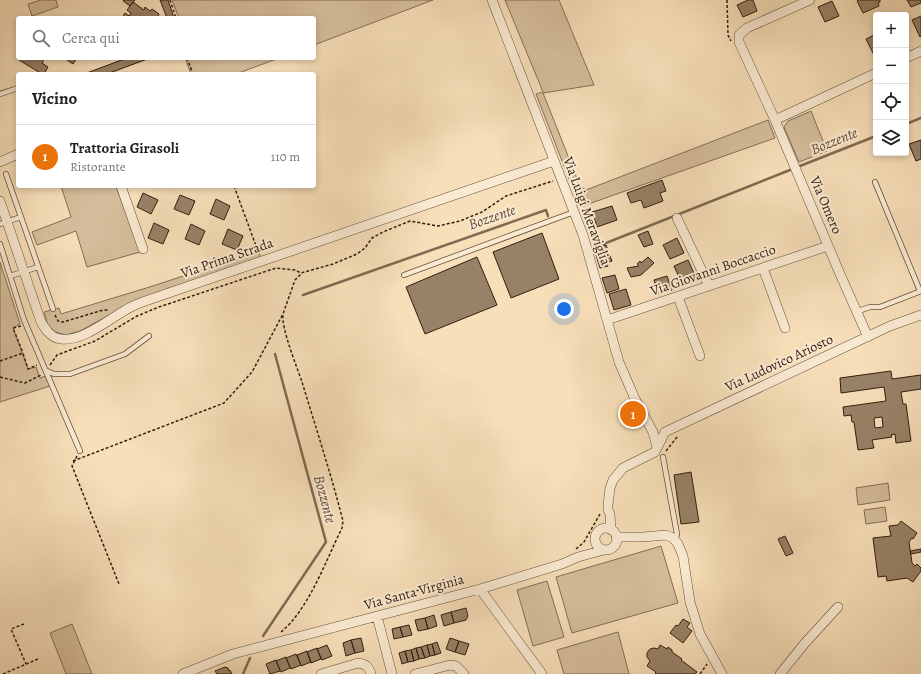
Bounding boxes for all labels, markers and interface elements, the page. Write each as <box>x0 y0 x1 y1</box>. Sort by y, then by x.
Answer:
map controls <box>873 12 909 156</box>
button: + <box>873 12 909 48</box>
search box <box>16 16 316 60</box>
icon: search <box>30 27 52 49</box>
text: Cerca qui <box>62 28 120 48</box>
button: − <box>873 48 909 84</box>
button: locate <box>873 84 909 120</box>
text: Vicino <box>32 87 77 110</box>
button: layers <box>873 120 909 156</box>
water label: Bozzente <box>808 122 861 159</box>
text: Trattoria Girasoli <box>70 138 179 158</box>
text: 1 <box>43 148 47 165</box>
text: 110 m <box>271 148 300 165</box>
street label: Via Luigi Meraviglia <box>558 153 616 268</box>
text: Ristorante <box>70 158 126 175</box>
street label: Via Omero <box>805 172 847 237</box>
water label: Bozzente <box>466 199 519 234</box>
street label: Via Prima Strada <box>177 233 276 283</box>
street label: Via Giovanni Boccaccio <box>647 240 778 301</box>
your location <box>554 299 574 319</box>
street label: Via Ludovico Ariosto <box>721 330 836 397</box>
pin: 1 <box>620 399 646 429</box>
water label: Bozzente <box>309 473 341 526</box>
street label: Via Santa Virginia <box>361 569 467 615</box>

